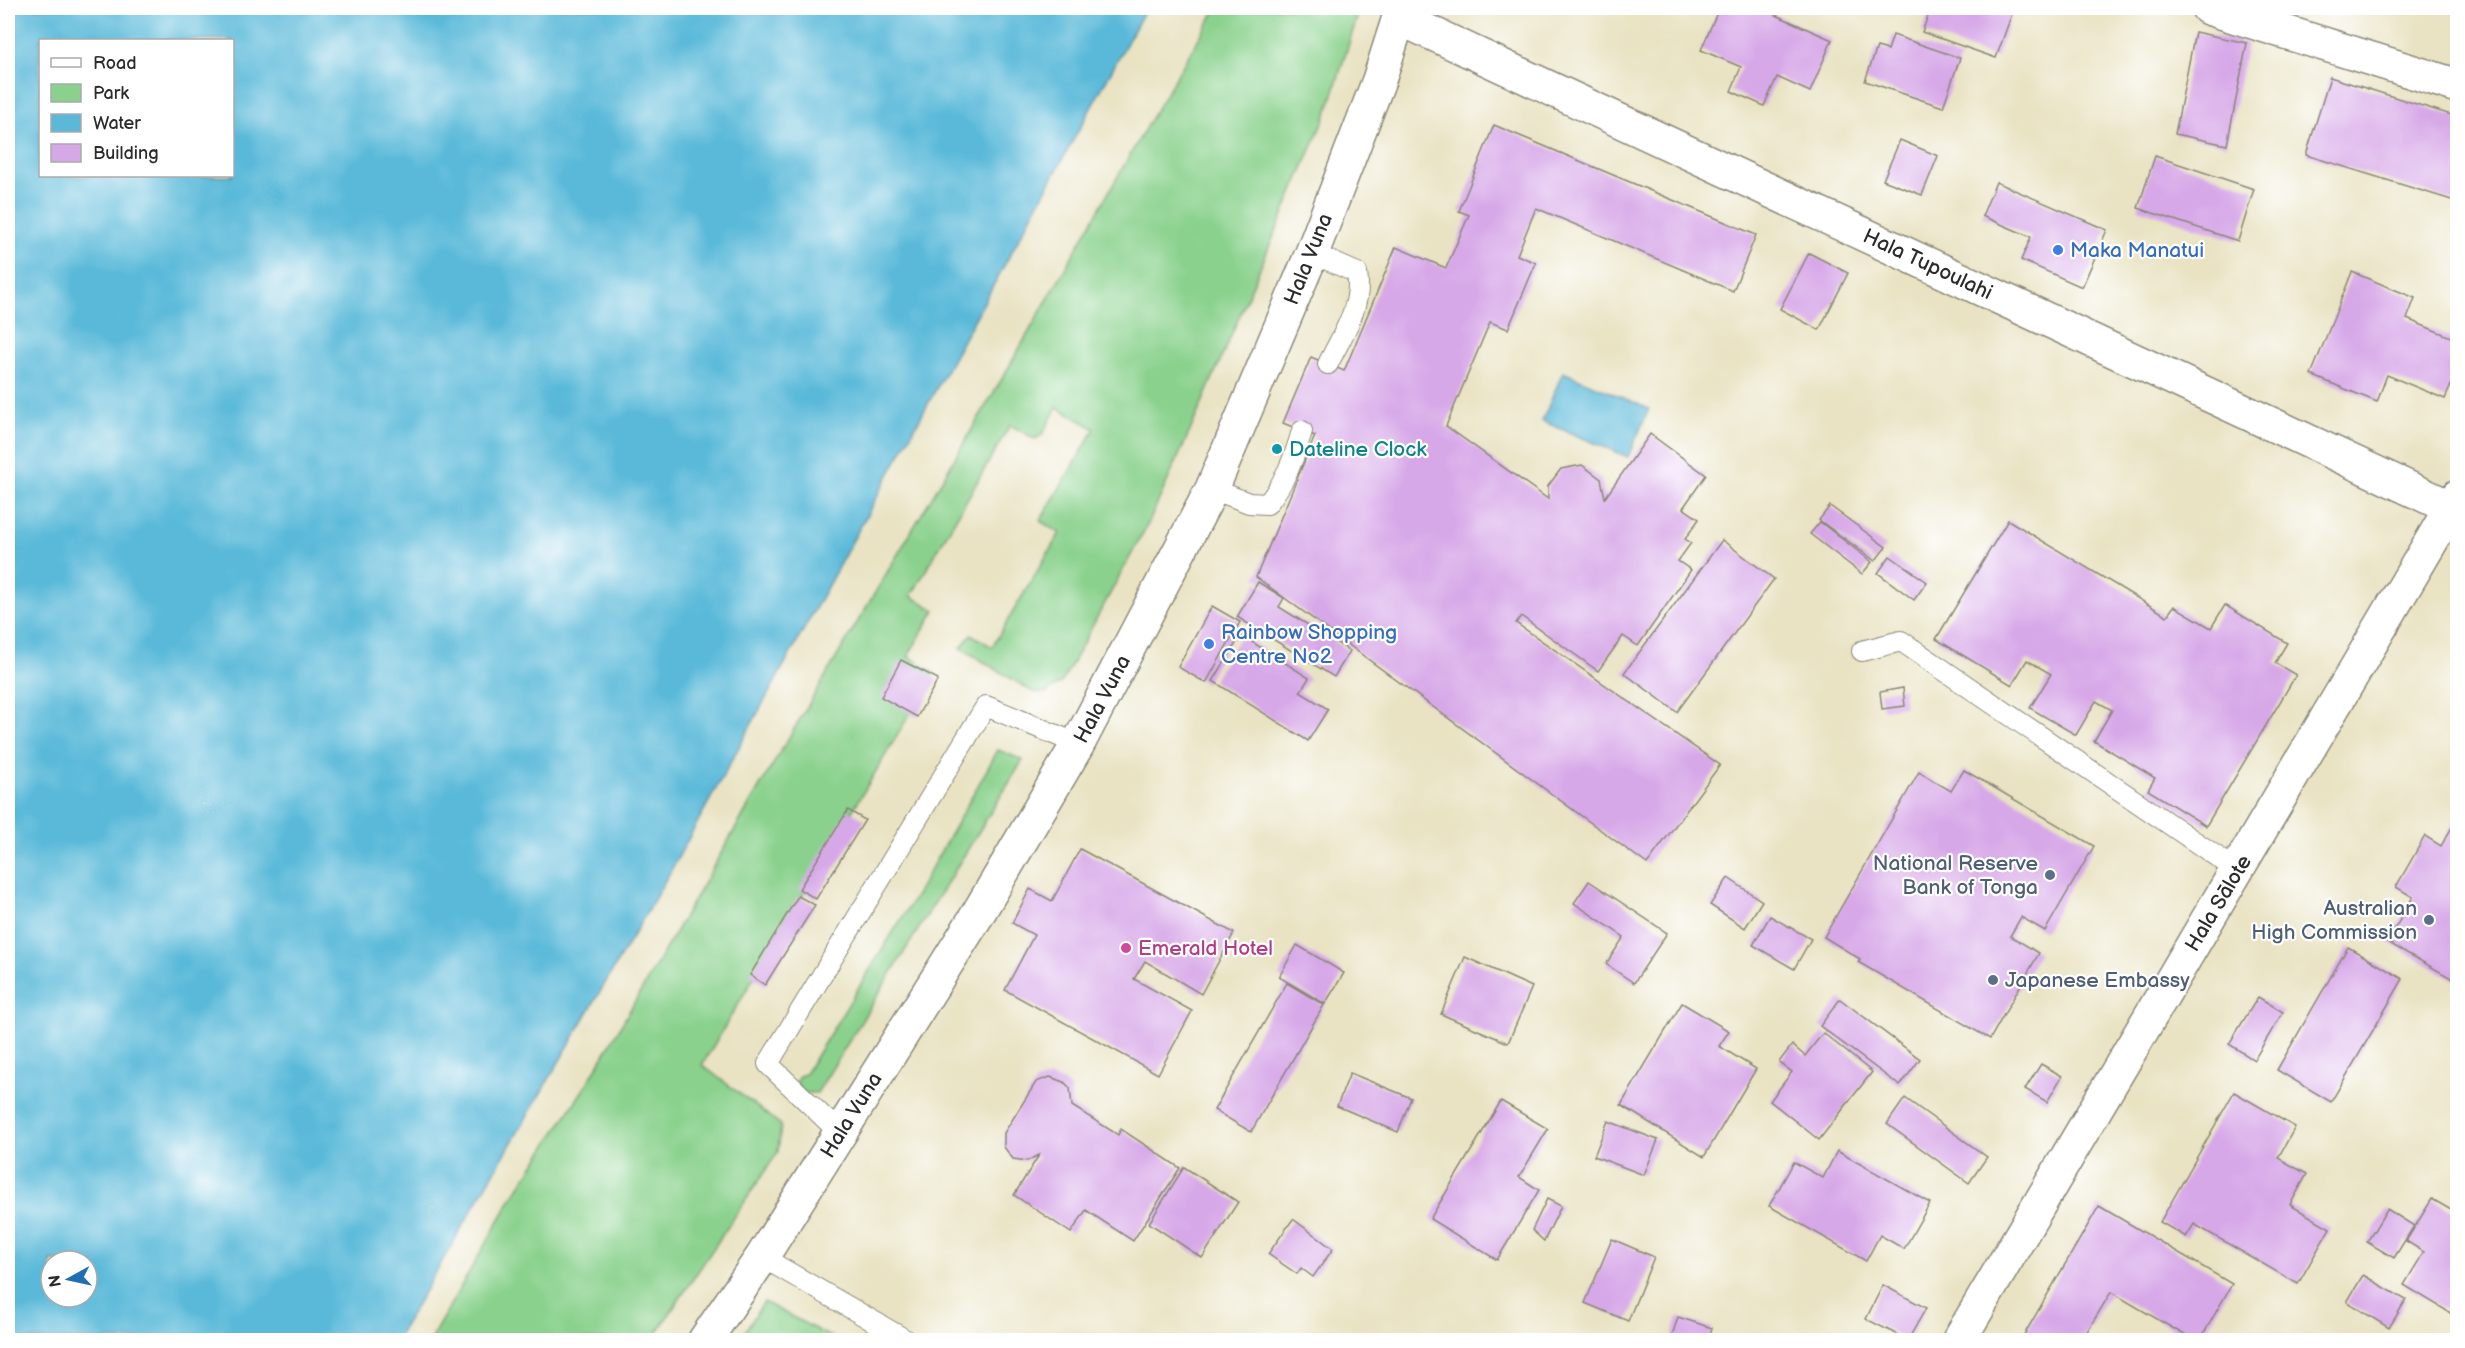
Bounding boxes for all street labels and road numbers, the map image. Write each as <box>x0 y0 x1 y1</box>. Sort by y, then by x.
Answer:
street label: Hala Vuna <box>1279 210 1338 308</box>
street label: Hala Tupoulahi <box>1859 224 1997 305</box>
street label: Hala Vuna <box>1069 651 1136 748</box>
street label: Hala Sālote <box>2180 851 2257 956</box>
street label: Hala Vuna <box>815 1068 888 1163</box>

